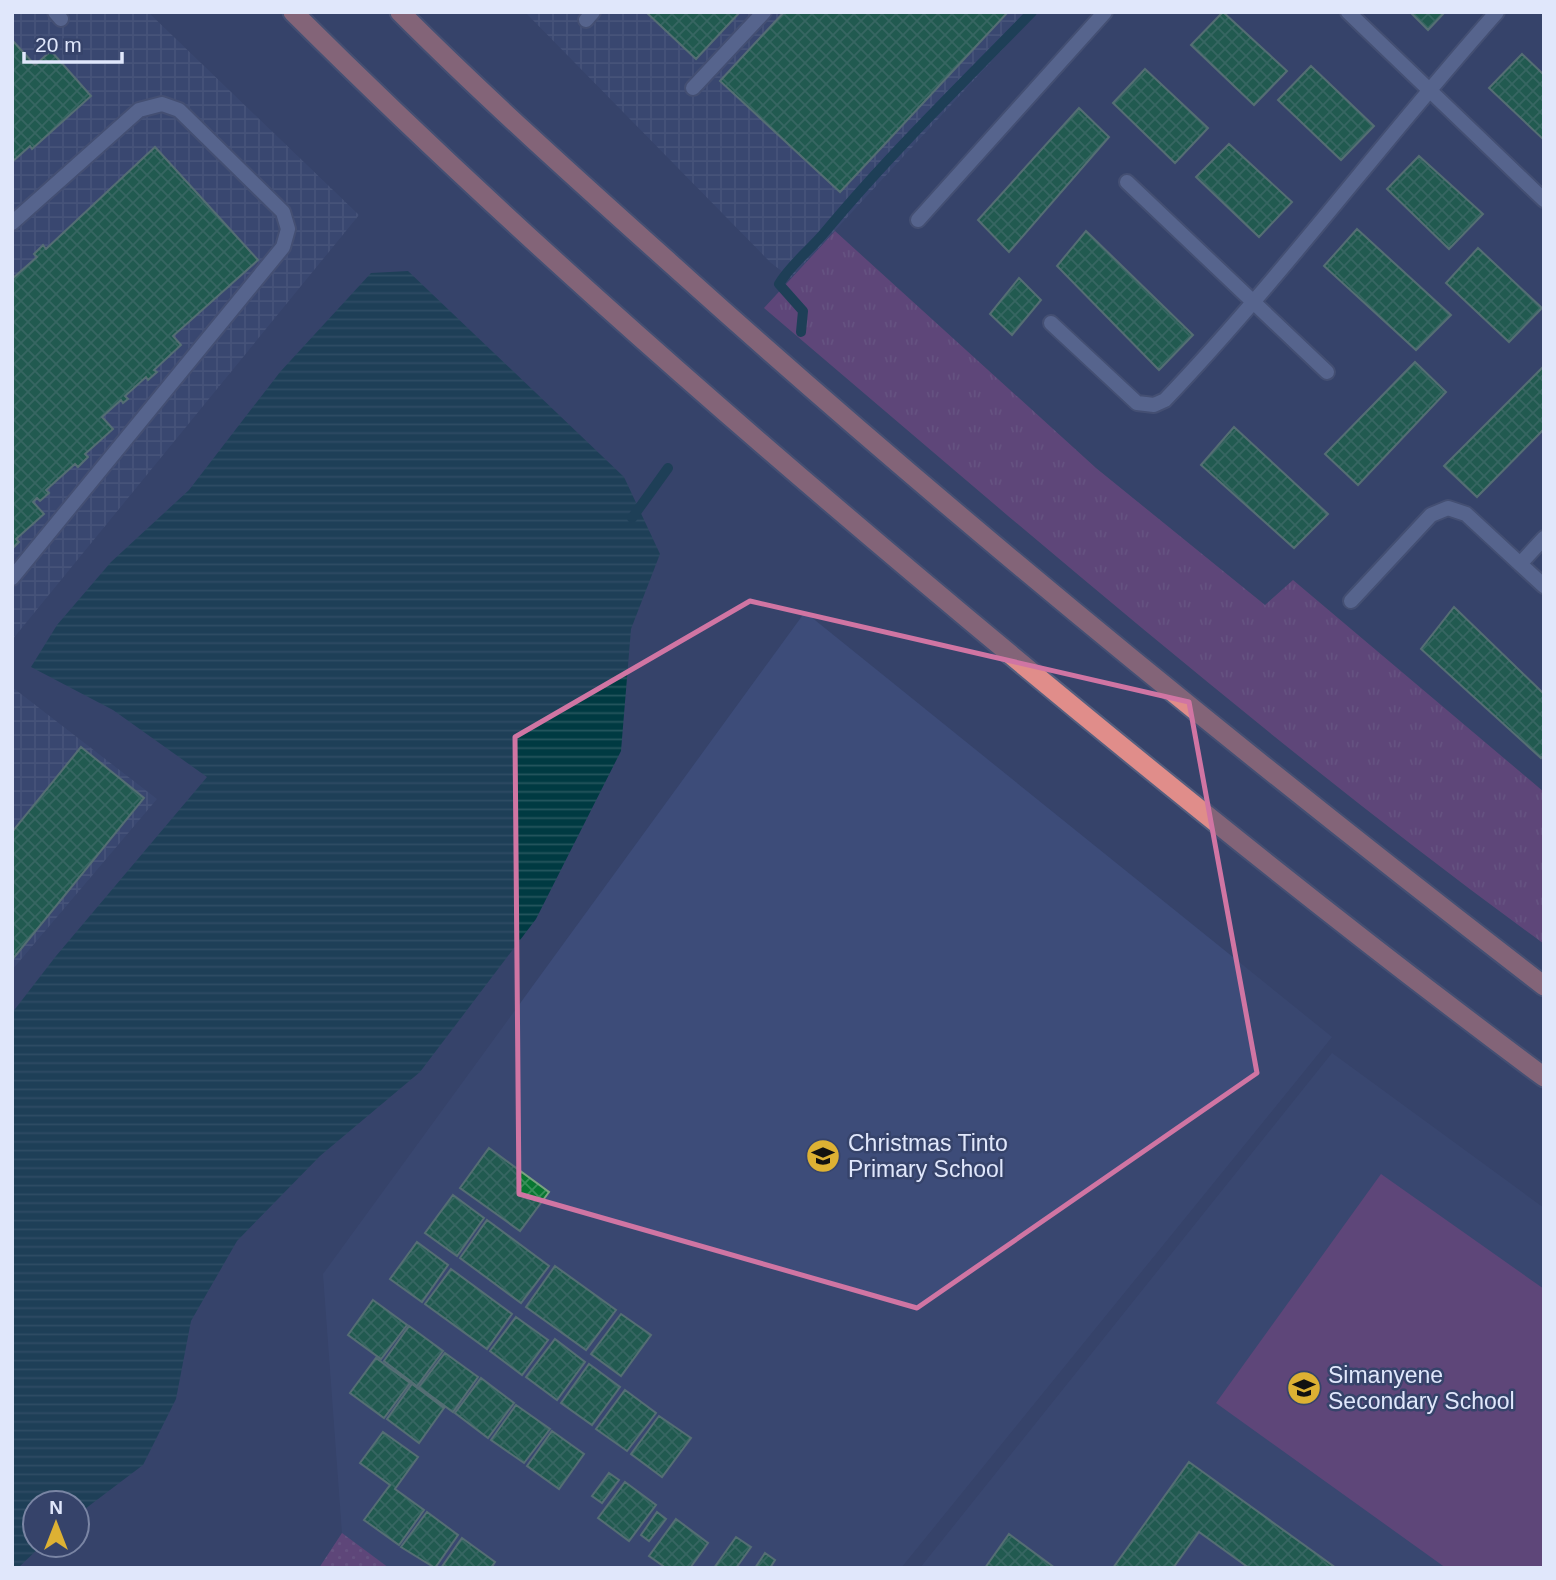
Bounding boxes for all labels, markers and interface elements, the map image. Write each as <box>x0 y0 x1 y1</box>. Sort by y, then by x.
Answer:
scale bar <box>24 21 122 65</box>
text: 20 m <box>35 33 82 56</box>
place label: Christmas Tinto Primary School <box>848 1130 1008 1182</box>
school or university icon: Christmas Tinto Primary School <box>804 1137 842 1175</box>
place label: Simanyene Secondary School <box>1328 1362 1515 1414</box>
school or university icon: Simanyene Secondary School <box>1285 1369 1323 1407</box>
north arrow <box>21 1489 91 1559</box>
text: N <box>49 1497 63 1518</box>

